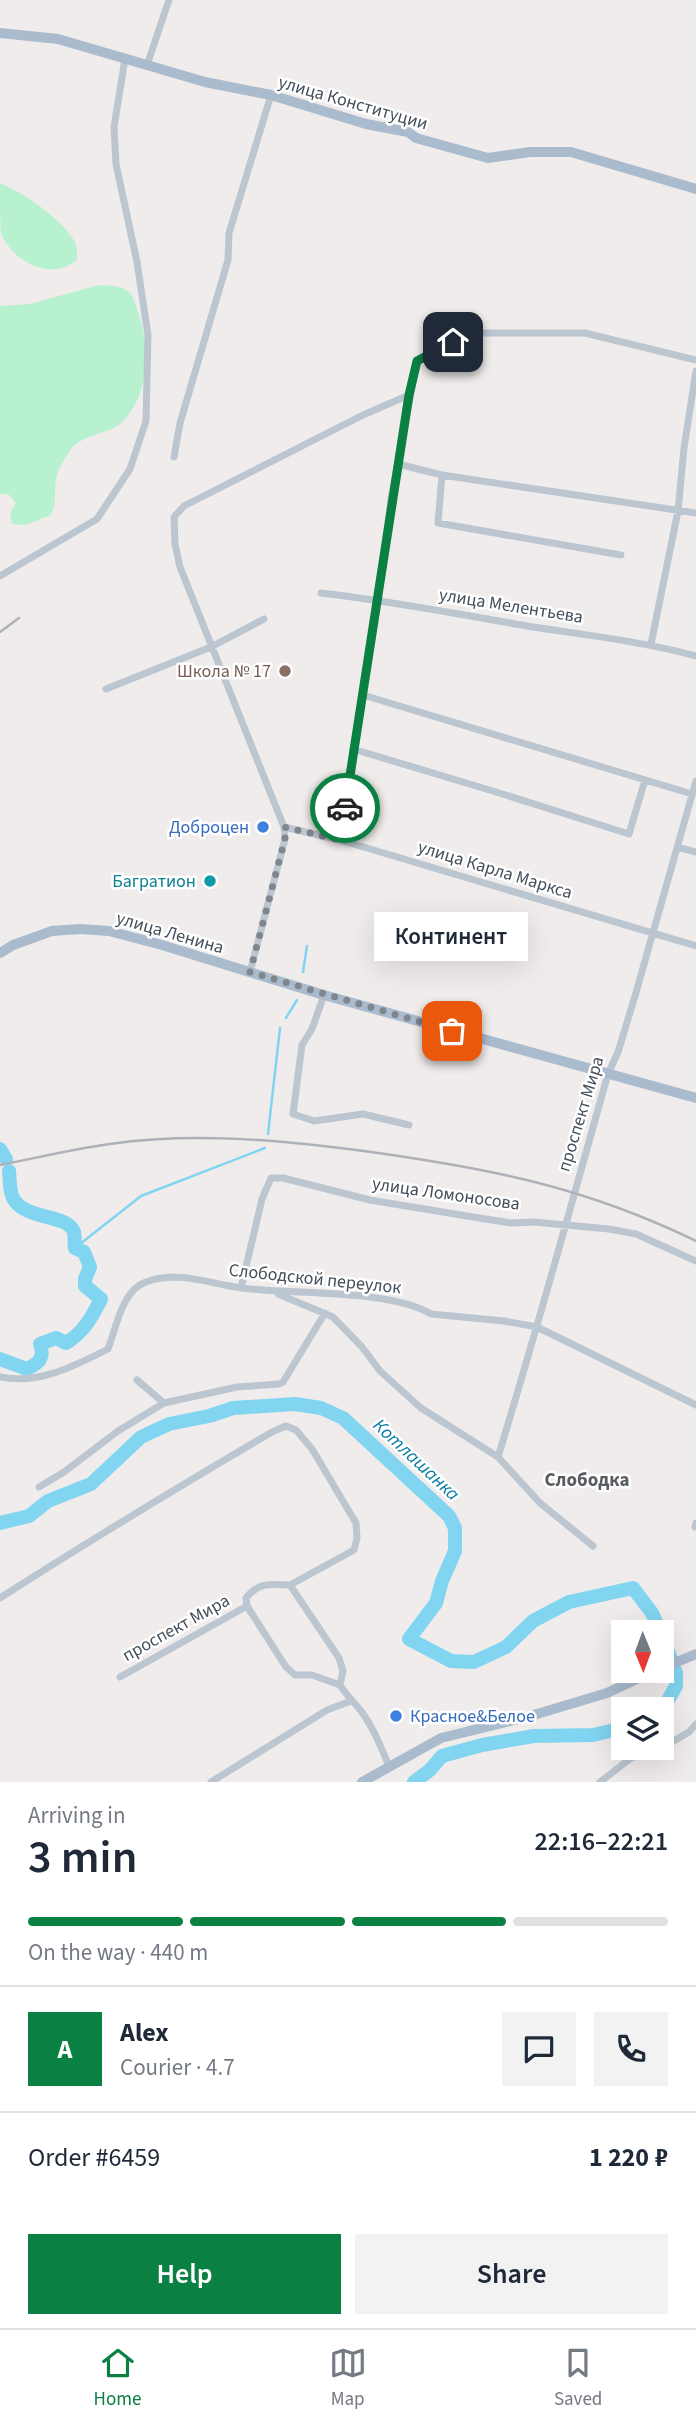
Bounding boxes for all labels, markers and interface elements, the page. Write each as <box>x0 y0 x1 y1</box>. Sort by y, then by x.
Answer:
street label: улица Конституции <box>275 70 431 136</box>
pin <box>423 312 483 372</box>
icon: home <box>434 323 472 361</box>
street label: улица Мелентьева <box>437 582 585 630</box>
place label: Школа № 17 <box>177 659 271 684</box>
marker: Школа № 17 <box>277 663 293 679</box>
courier <box>310 773 380 843</box>
icon: car <box>326 789 364 827</box>
place label: Доброцен <box>169 815 249 840</box>
marker: Доброцен <box>255 819 271 835</box>
street label: улица Карла Маркса <box>415 835 575 905</box>
place label: Багратион <box>112 869 196 894</box>
marker: Багратион <box>202 873 218 889</box>
street label: улица Ленина <box>113 906 227 960</box>
callout: Континент <box>375 912 529 961</box>
text: Континент <box>395 920 507 953</box>
pin <box>422 1001 482 1061</box>
icon: bag <box>433 1012 471 1050</box>
street label: проспект Мира <box>552 1053 610 1175</box>
street label: улица Ломоносова <box>371 1171 521 1217</box>
street label: Слободской переулок <box>227 1258 403 1301</box>
water label: Котлашанка <box>367 1413 465 1507</box>
district label: Слободка <box>544 1467 630 1494</box>
street label: проспект Мира <box>118 1588 234 1668</box>
north arrow <box>611 1620 674 1684</box>
map controls <box>611 1620 674 1760</box>
button: layers <box>611 1697 674 1760</box>
place label: Красное&Белое <box>410 1704 535 1729</box>
marker: Красное&Белое <box>388 1708 404 1724</box>
text: Arriving in <box>28 1799 126 1832</box>
text: 22:16–22:21 <box>535 1823 668 1860</box>
text: 3 min <box>28 1825 137 1890</box>
text: On the way · 440 m <box>28 1936 208 1969</box>
button: chat <box>502 2012 576 2086</box>
button: phone <box>594 2012 668 2086</box>
text: Alex <box>120 2014 169 2051</box>
text: A <box>58 2031 72 2068</box>
text: Courier · 4.7 <box>120 2051 235 2084</box>
text: Order #6459 <box>28 2139 160 2176</box>
text: 1 220 ₽ <box>589 2139 668 2176</box>
button: Help <box>28 2234 341 2314</box>
button: Share <box>355 2234 668 2314</box>
tab: Home <box>94 2344 141 2413</box>
tab: Map <box>329 2344 367 2413</box>
tab: Saved <box>554 2344 602 2413</box>

